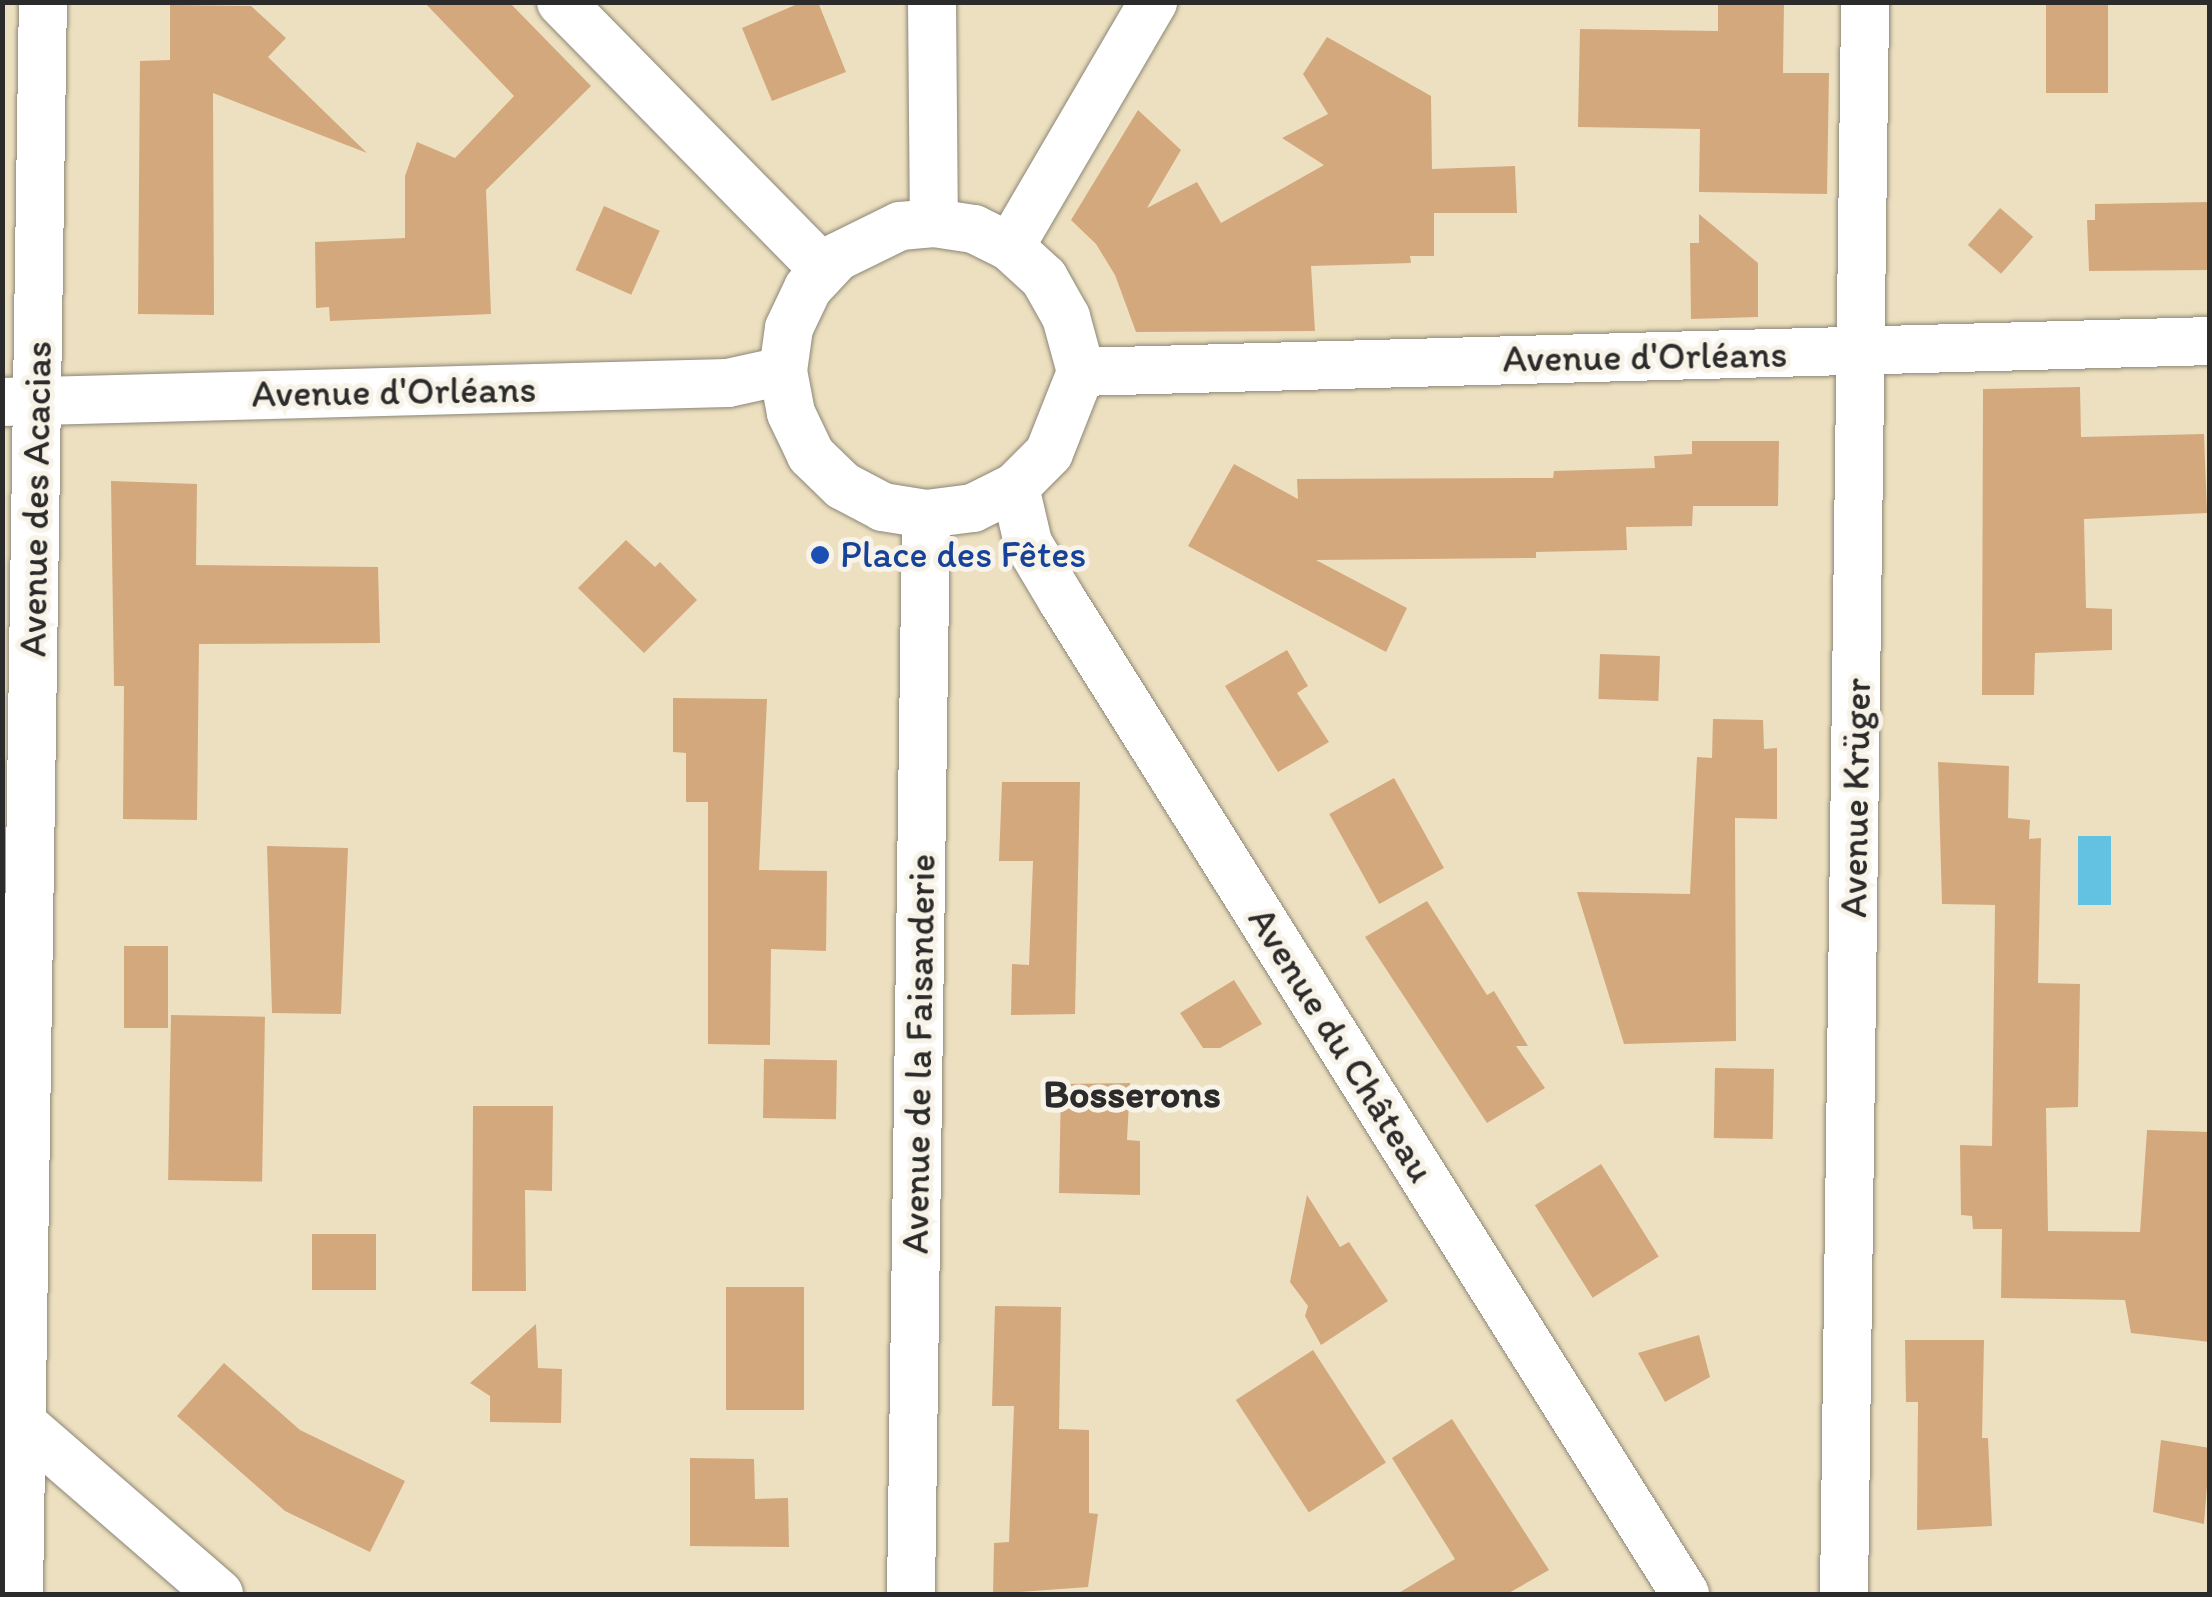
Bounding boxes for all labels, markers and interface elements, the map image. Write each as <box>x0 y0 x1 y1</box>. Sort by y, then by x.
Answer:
street label: Avenue d'Orléans <box>1503 332 1787 382</box>
street label: Avenue des Acacias <box>10 340 62 658</box>
street label: Avenue d'Orléans <box>252 367 536 417</box>
place label: Place des Fêtes <box>840 532 1086 578</box>
marker: Place des Fêtes <box>809 544 831 566</box>
street label: Avenue Krüger <box>1831 678 1881 918</box>
street label: Avenue de la Faisanderie <box>893 853 945 1255</box>
street label: Avenue du Château <box>1238 899 1444 1191</box>
district label: Bosserons <box>1043 1069 1221 1117</box>

